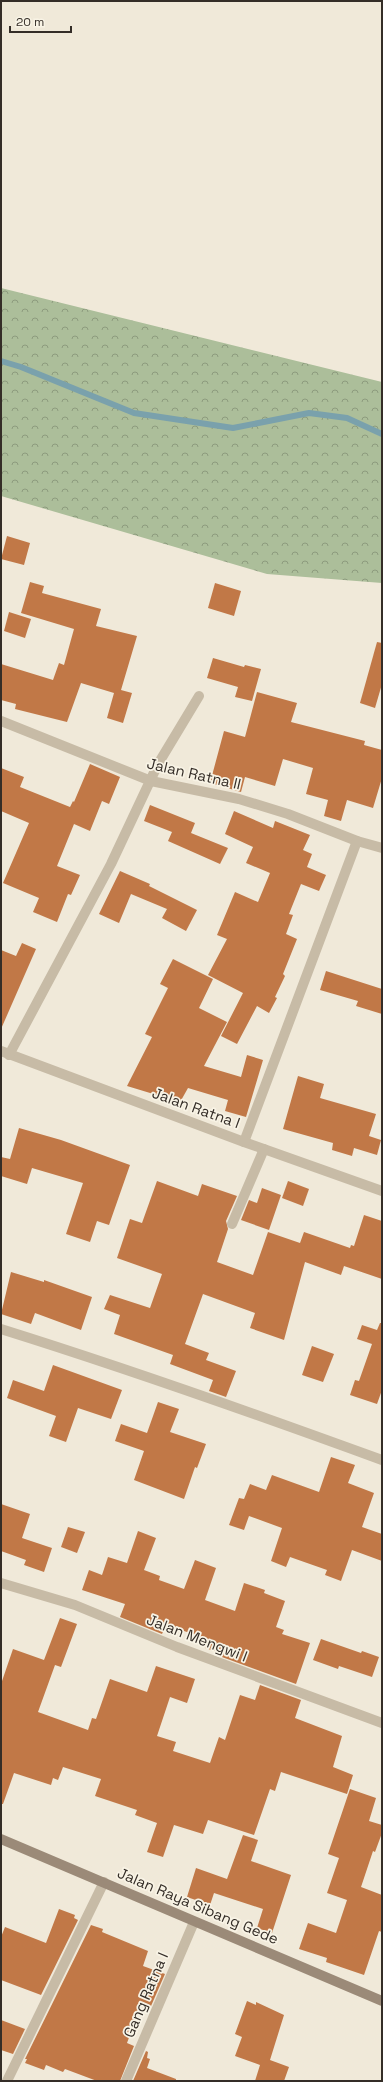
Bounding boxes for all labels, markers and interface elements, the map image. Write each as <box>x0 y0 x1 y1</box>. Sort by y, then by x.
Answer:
scale bar <box>10 8 71 34</box>
text: 20 m <box>16 14 44 30</box>
street label: Jalan Ratna II <box>145 753 243 794</box>
street label: Jalan Ratna I <box>150 1083 243 1132</box>
street label: Jalan Mengwi I <box>144 1610 250 1665</box>
street label: Jalan Raya Sibang Gede <box>115 1863 282 1948</box>
street label: Gang Ratna I <box>119 1949 172 2040</box>

